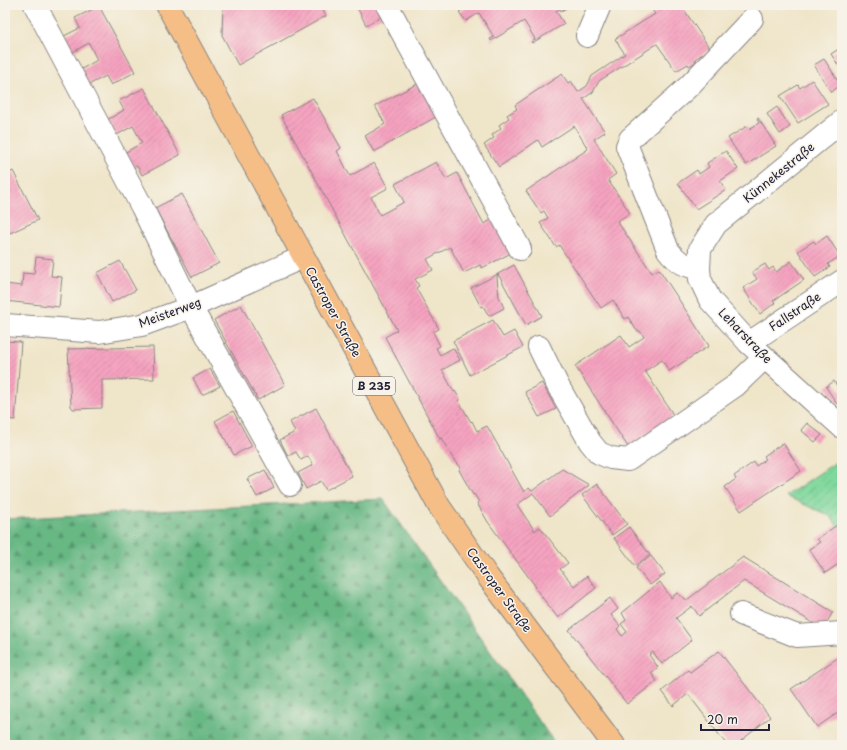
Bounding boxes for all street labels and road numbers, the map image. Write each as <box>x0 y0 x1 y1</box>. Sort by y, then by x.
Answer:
street label: Künnekestraße <box>739 138 818 207</box>
street label: Castroper Straße <box>302 263 366 360</box>
street label: Fallstraße <box>765 287 824 335</box>
street label: Meisterweg <box>136 292 204 332</box>
street label: Leharstraße <box>715 304 777 367</box>
road number: B 235 <box>353 377 395 395</box>
street label: Castroper Straße <box>463 543 537 636</box>

